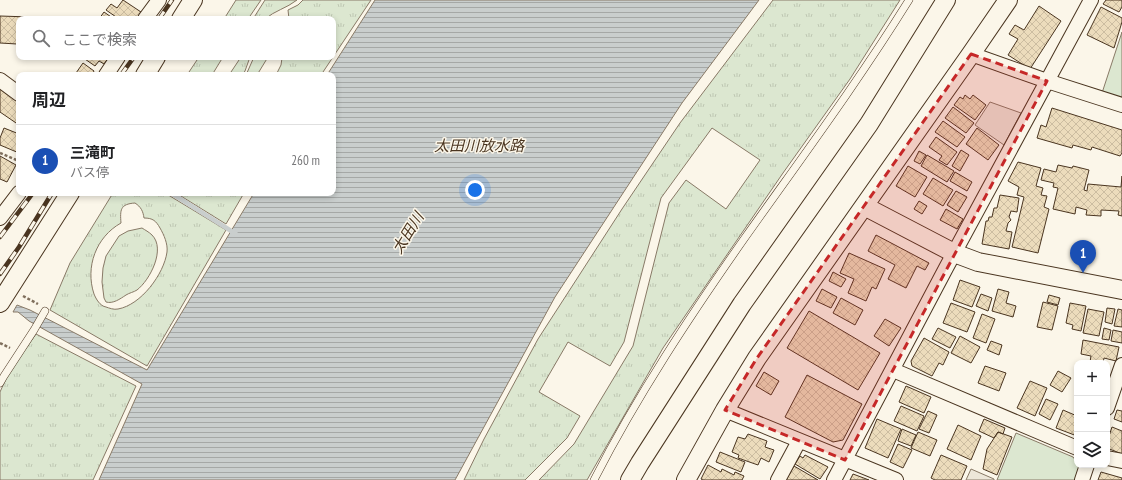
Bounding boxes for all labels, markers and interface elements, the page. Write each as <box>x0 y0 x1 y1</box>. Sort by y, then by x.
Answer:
search box <box>16 16 336 60</box>
icon: search <box>30 27 52 49</box>
text: ここで検索 <box>62 30 137 49</box>
text: 周辺 <box>32 89 66 111</box>
water label: 太田川放水路 <box>434 136 526 155</box>
text: 三滝町 <box>70 143 115 162</box>
text: 1 <box>42 152 48 169</box>
text: 260 m <box>291 152 320 169</box>
text: バス停 <box>70 164 109 181</box>
your location <box>465 180 485 200</box>
water label: 太田川 <box>388 207 429 257</box>
pin: 1 <box>1070 240 1096 273</box>
map controls <box>1074 360 1110 468</box>
button: + <box>1074 360 1110 396</box>
button: − <box>1074 396 1110 432</box>
button: layers <box>1074 432 1110 468</box>

